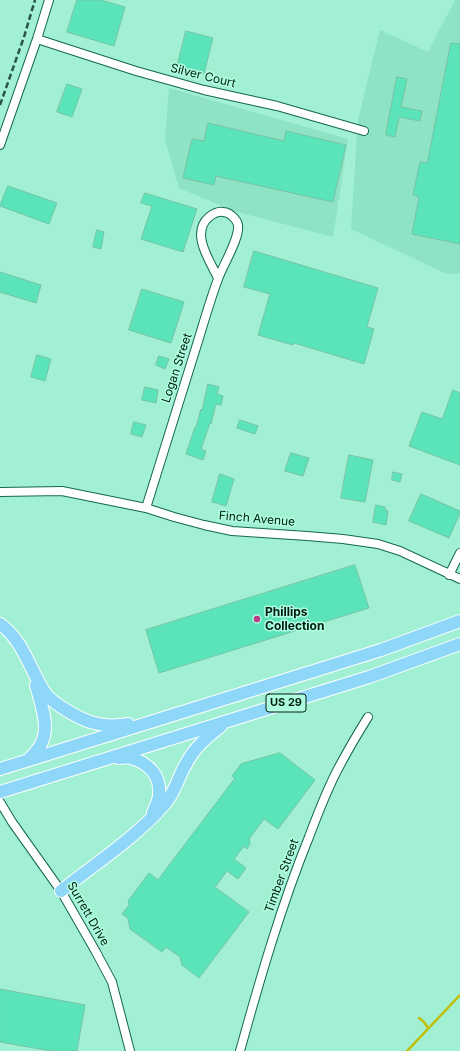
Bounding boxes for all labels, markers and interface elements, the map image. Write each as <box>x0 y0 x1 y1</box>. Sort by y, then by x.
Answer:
street label: Silver Court <box>169 61 237 91</box>
street label: Logan Street <box>159 331 195 405</box>
street label: Finch Avenue <box>218 508 296 530</box>
place label: Phillips Collection <box>265 605 324 633</box>
marker: Phillips Collection <box>252 614 262 624</box>
road number: US 29 <box>266 694 306 712</box>
street label: Timber Street <box>262 837 302 915</box>
street label: Surrett Drive <box>64 879 112 949</box>

